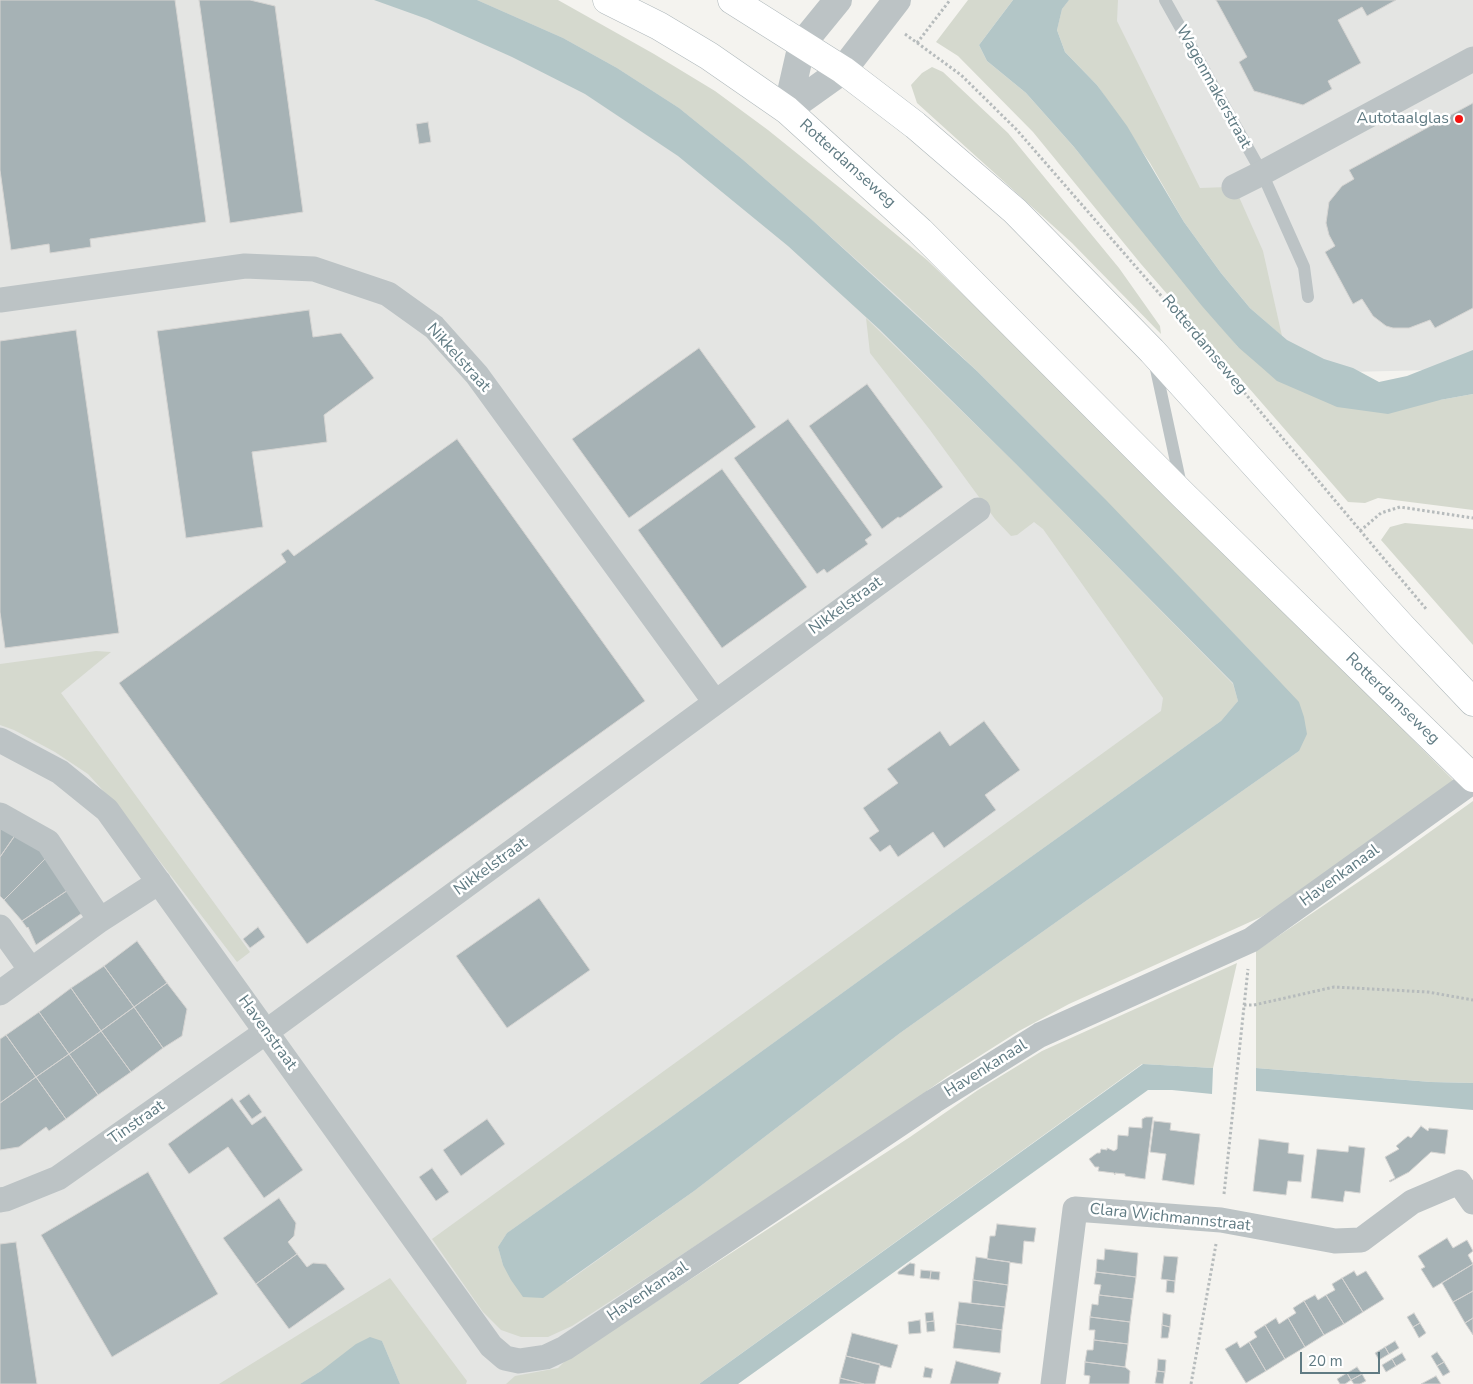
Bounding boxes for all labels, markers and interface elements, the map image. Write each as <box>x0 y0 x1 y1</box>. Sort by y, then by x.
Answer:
street label: Wagenmakerstraat <box>1171 22 1255 152</box>
place label: Autotaalglas <box>1357 109 1449 129</box>
marker: Autotaalglas <box>1453 113 1465 125</box>
street label: Rotterdamseweg <box>795 116 899 212</box>
street label: Rotterdamseweg <box>1157 292 1251 398</box>
street label: Nikkelstraat <box>422 320 494 396</box>
street label: Nikkelstraat <box>806 573 886 639</box>
street label: Rotterdamseweg <box>1341 649 1443 749</box>
street label: Nikkelstraat <box>451 834 531 900</box>
street label: Havenkanaal <box>1297 841 1383 911</box>
street label: Havenstraat <box>233 992 301 1074</box>
street label: Havenkanaal <box>941 1036 1031 1102</box>
street label: Tinstraat <box>105 1097 169 1149</box>
street label: Clara Wichmannstraat <box>1089 1200 1251 1236</box>
street label: Havenkanaal <box>604 1258 692 1326</box>
scale bar <box>1303 1342 1383 1374</box>
text: 20 m <box>1308 1351 1343 1371</box>

